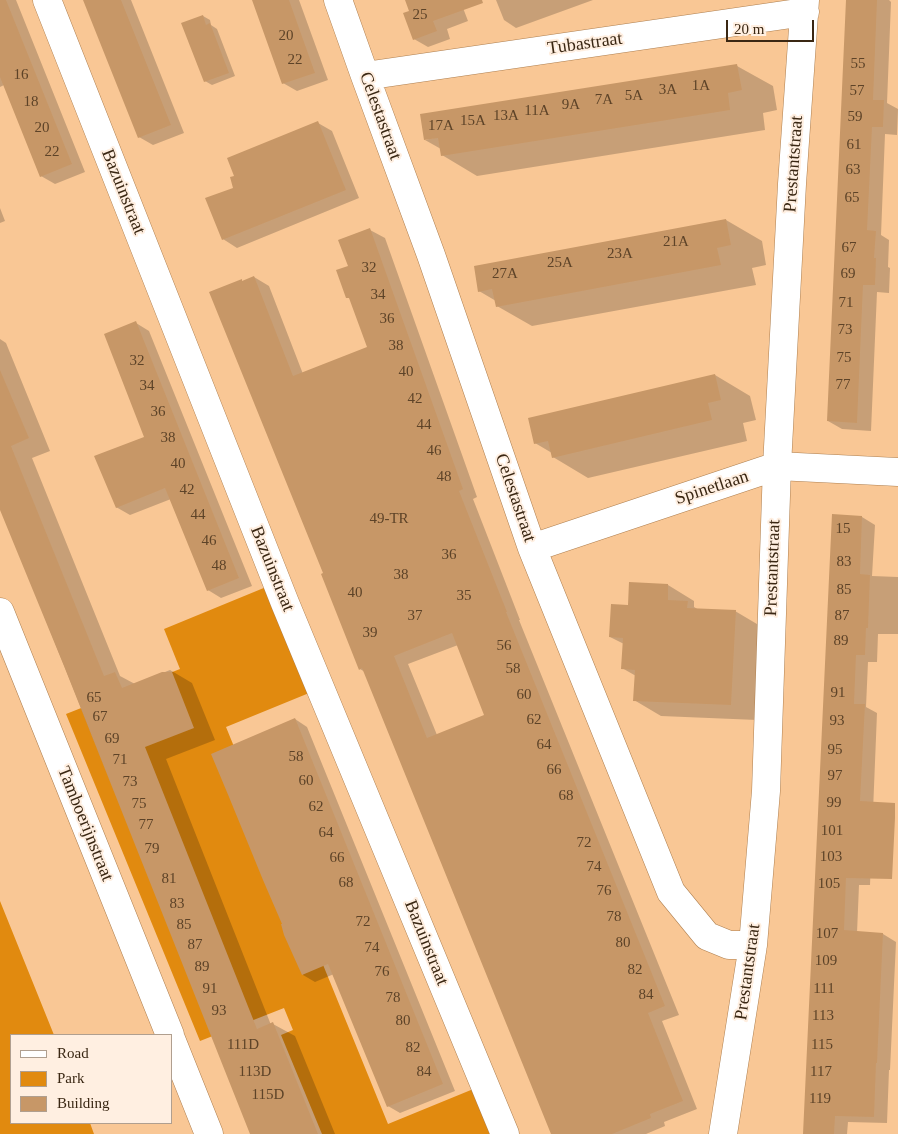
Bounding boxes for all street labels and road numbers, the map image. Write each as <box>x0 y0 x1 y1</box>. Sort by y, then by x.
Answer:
street label: Tubastraat <box>546 28 624 60</box>
street label: Celestastraat <box>354 69 406 163</box>
street label: Prestantstraat <box>780 115 808 213</box>
street label: Bazuinstraat <box>96 146 150 238</box>
street label: Celestastraat <box>490 451 540 545</box>
street label: Spinetlaan <box>673 466 751 510</box>
street label: Prestantstraat <box>761 519 785 617</box>
street label: Bazuinstraat <box>245 523 299 615</box>
street label: Tamboerijnstraat <box>52 764 118 884</box>
street label: Bazuinstraat <box>399 897 453 989</box>
street label: Prestantstraat <box>731 922 765 1022</box>

